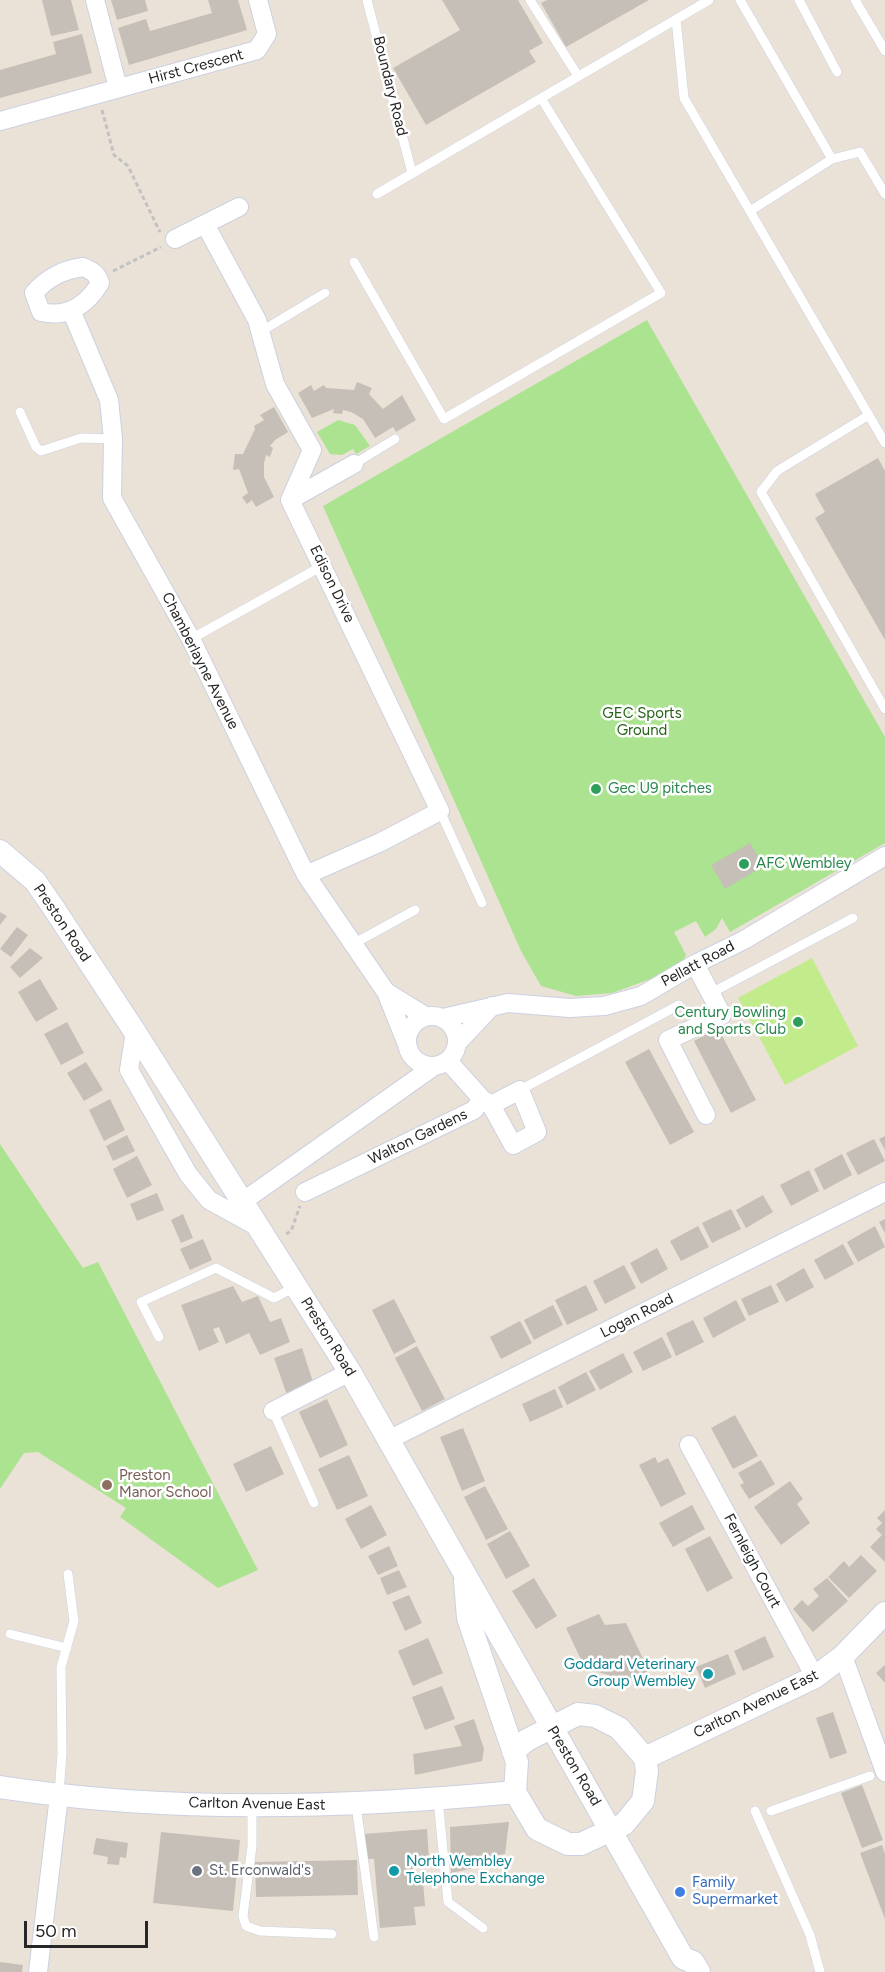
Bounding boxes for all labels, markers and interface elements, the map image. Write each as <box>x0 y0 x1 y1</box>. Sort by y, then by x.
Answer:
street label: Boundary Road <box>369 34 411 138</box>
street label: Hirst Crescent <box>147 46 245 88</box>
street label: Edison Drive <box>306 542 358 626</box>
street label: Chamberlayne Avenue <box>158 589 242 733</box>
park label: GEC Sports Ground <box>602 705 682 740</box>
place label: Gec U9 pitches <box>608 780 712 798</box>
marker: Gec U9 pitches <box>589 782 603 796</box>
place label: AFC Wembley <box>756 855 852 873</box>
marker: AFC Wembley <box>737 857 751 871</box>
street label: Preston Road <box>29 881 95 965</box>
street label: Pellatt Road <box>658 937 738 991</box>
place label: Century Bowling and Sports Club <box>675 1004 786 1039</box>
marker: Century Bowling and Sports Club <box>791 1015 805 1029</box>
street label: Walton Gardens <box>366 1105 470 1169</box>
street label: Logan Road <box>597 1290 677 1342</box>
street label: Preston Road <box>297 1294 359 1380</box>
place label: Preston Manor School <box>119 1467 212 1502</box>
marker: Preston Manor School <box>100 1478 114 1492</box>
street label: Fernleigh Court <box>720 1511 784 1611</box>
place label: Goddard Veterinary Group Wembley <box>564 1656 696 1691</box>
street label: Carlton Avenue East <box>691 1666 821 1742</box>
marker: Goddard Veterinary Group Wembley <box>701 1667 715 1681</box>
street label: Preston Road <box>543 1723 605 1809</box>
street label: Carlton Avenue East <box>188 1794 326 1814</box>
place label: North Wembley Telephone Exchange <box>406 1853 545 1888</box>
place label: St. Erconwald's <box>209 1862 311 1880</box>
marker: St. Erconwald's <box>190 1864 204 1878</box>
marker: North Wembley Telephone Exchange <box>387 1864 401 1878</box>
place label: Family Supermarket <box>692 1874 778 1909</box>
marker: Family Supermarket <box>673 1885 687 1899</box>
scale bar <box>27 1909 152 1947</box>
text: 50 m <box>35 1920 77 1942</box>

